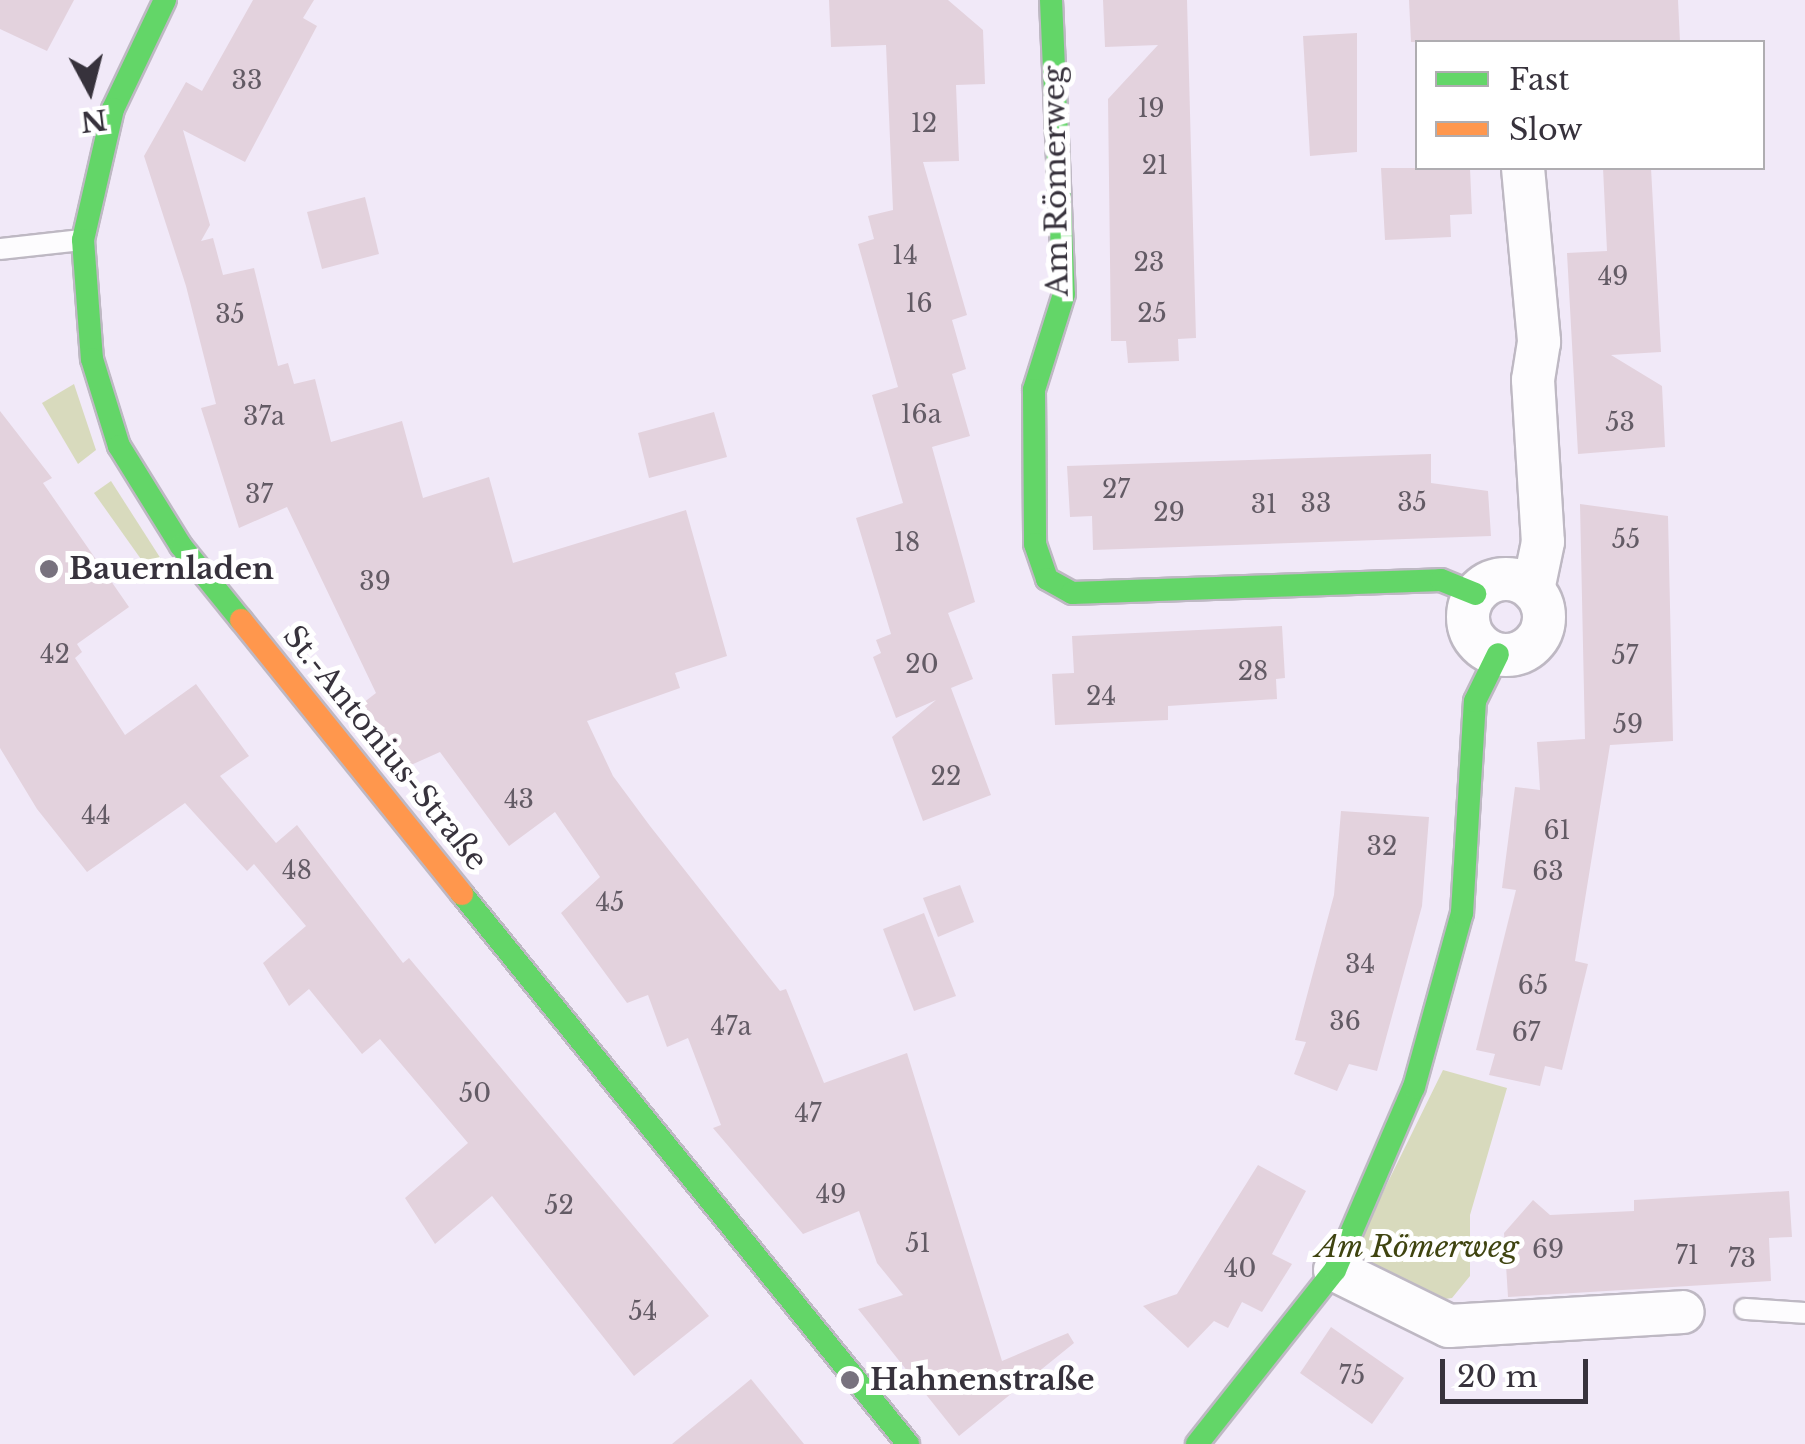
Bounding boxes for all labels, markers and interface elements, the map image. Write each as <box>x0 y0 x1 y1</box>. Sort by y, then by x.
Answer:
north arrow <box>40 40 140 140</box>
legend <box>1415 40 1765 170</box>
text: Fast <box>1509 61 1570 98</box>
street label: Am Römerweg <box>1036 65 1076 297</box>
house number: 33 <box>232 66 262 96</box>
house number: 19 <box>1137 94 1165 124</box>
text: N <box>79 101 109 139</box>
house number: 12 <box>911 109 937 139</box>
text: Slow <box>1509 111 1583 148</box>
house number: 21 <box>1142 151 1168 181</box>
house number: 14 <box>892 241 918 271</box>
house number: 23 <box>1134 248 1164 278</box>
house number: 49 <box>1598 262 1628 292</box>
house number: 16 <box>905 289 933 319</box>
house number: 25 <box>1137 299 1167 329</box>
house number: 35 <box>215 300 245 330</box>
house number: 16a <box>900 400 942 430</box>
house number: 37a <box>243 402 285 432</box>
house number: 53 <box>1605 408 1635 438</box>
house number: 27 <box>1102 475 1130 505</box>
house number: 37 <box>245 480 273 510</box>
house number: 35 <box>1397 488 1427 518</box>
house number: 33 <box>1301 489 1331 519</box>
house number: 31 <box>1251 490 1277 520</box>
house number: 29 <box>1153 498 1185 528</box>
house number: 55 <box>1612 525 1640 555</box>
house number: 18 <box>894 528 920 558</box>
place label: Bauernladen <box>69 551 274 587</box>
marker: Bauernladen <box>38 558 60 580</box>
house number: 39 <box>359 567 391 597</box>
street label: St.-Antonius-Straße <box>275 618 495 878</box>
house number: 42 <box>40 640 70 670</box>
house number: 57 <box>1612 641 1638 671</box>
house number: 20 <box>905 650 939 680</box>
house number: 28 <box>1238 657 1268 687</box>
house number: 24 <box>1086 682 1116 712</box>
house number: 59 <box>1613 710 1643 740</box>
house number: 22 <box>931 762 961 792</box>
house number: 43 <box>504 785 534 815</box>
house number: 44 <box>81 801 111 831</box>
house number: 61 <box>1543 816 1571 846</box>
house number: 32 <box>1367 832 1397 862</box>
house number: 48 <box>282 856 312 886</box>
house number: 63 <box>1532 857 1564 887</box>
house number: 45 <box>596 888 624 918</box>
house number: 34 <box>1345 950 1375 980</box>
house number: 65 <box>1518 971 1548 1001</box>
house number: 36 <box>1329 1007 1361 1037</box>
house number: 47a <box>710 1012 752 1042</box>
house number: 67 <box>1512 1018 1540 1048</box>
house number: 50 <box>459 1079 491 1109</box>
house number: 47 <box>794 1099 822 1129</box>
house number: 49 <box>816 1180 846 1210</box>
house number: 52 <box>544 1191 574 1221</box>
house number: 51 <box>905 1229 931 1259</box>
park label: Am Römerweg <box>1315 1229 1519 1265</box>
house number: 69 <box>1532 1235 1564 1265</box>
house number: 71 <box>1675 1241 1699 1271</box>
house number: 73 <box>1728 1244 1756 1274</box>
house number: 40 <box>1224 1254 1256 1284</box>
house number: 54 <box>629 1297 657 1327</box>
scale bar <box>1445 1339 1592 1401</box>
text: 20 m <box>1457 1358 1538 1395</box>
house number: 75 <box>1339 1361 1365 1391</box>
place label: Hahnenstraße <box>870 1362 1095 1398</box>
marker: Hahnenstraße <box>839 1369 861 1391</box>

